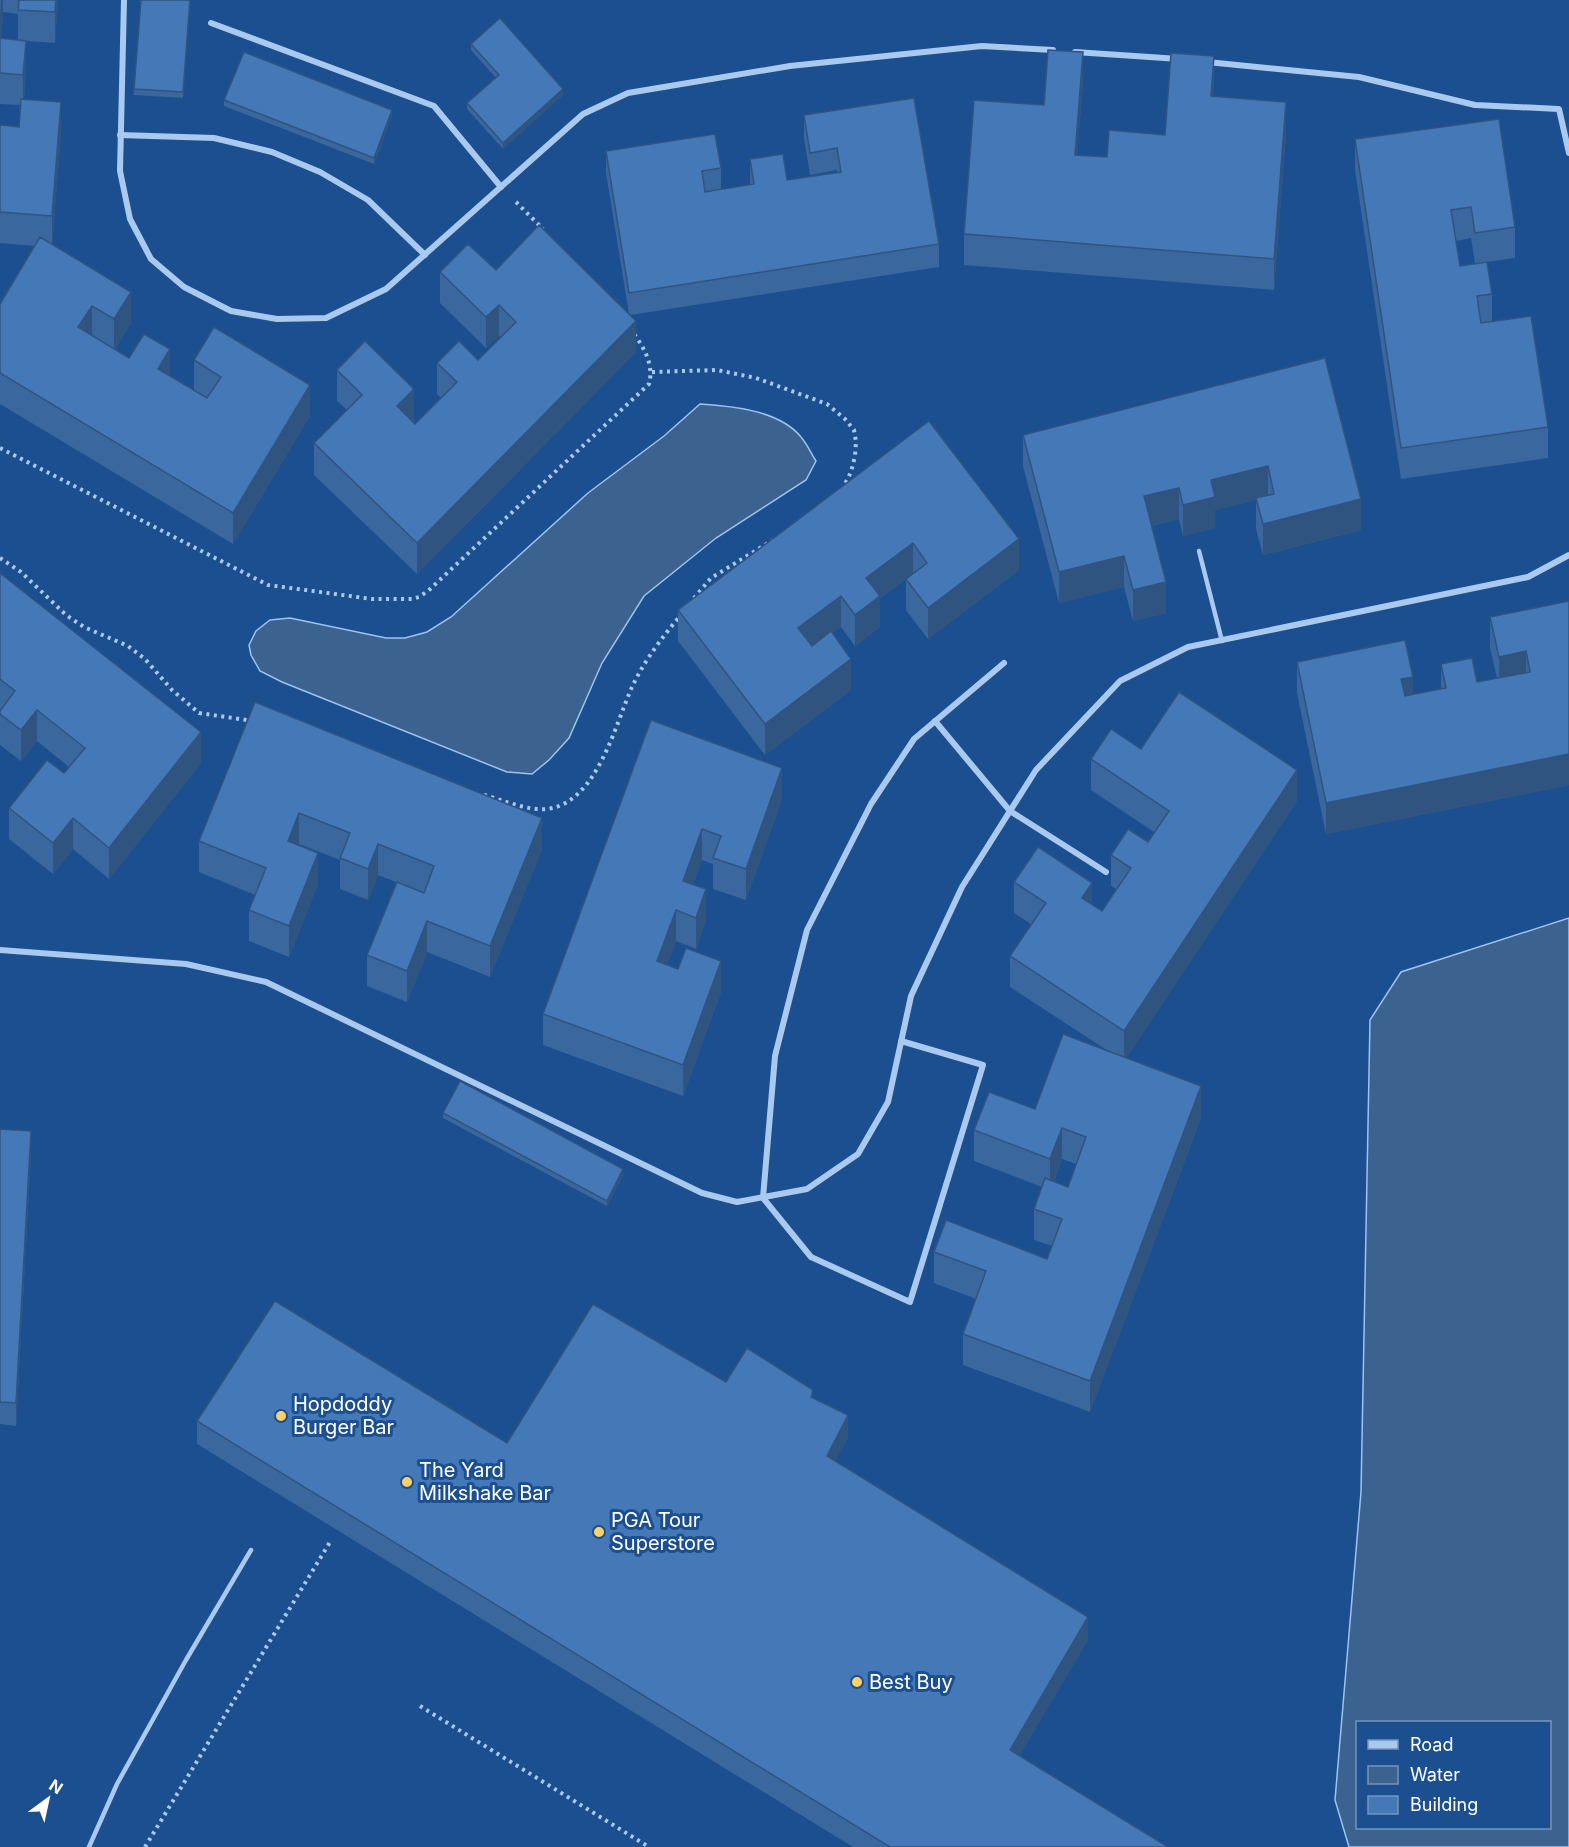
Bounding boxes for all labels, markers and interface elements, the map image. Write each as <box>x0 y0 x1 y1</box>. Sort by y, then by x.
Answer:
place label: Hopdoddy Burger Bar <box>293 1392 395 1439</box>
marker: Hopdoddy Burger Bar <box>274 1409 288 1423</box>
place label: The Yard Milkshake Bar <box>419 1458 551 1505</box>
marker: The Yard Milkshake Bar <box>400 1475 414 1489</box>
place label: PGA Tour Superstore <box>611 1508 715 1555</box>
marker: PGA Tour Superstore <box>592 1525 606 1539</box>
place label: Best Buy <box>869 1670 953 1694</box>
marker: Best Buy <box>850 1675 864 1689</box>
legend <box>1356 1721 1551 1829</box>
text: Road <box>1410 1734 1453 1755</box>
text: Water <box>1410 1764 1460 1785</box>
north arrow <box>18 1769 78 1829</box>
text: N <box>46 1775 67 1798</box>
text: Building <box>1410 1794 1478 1815</box>

